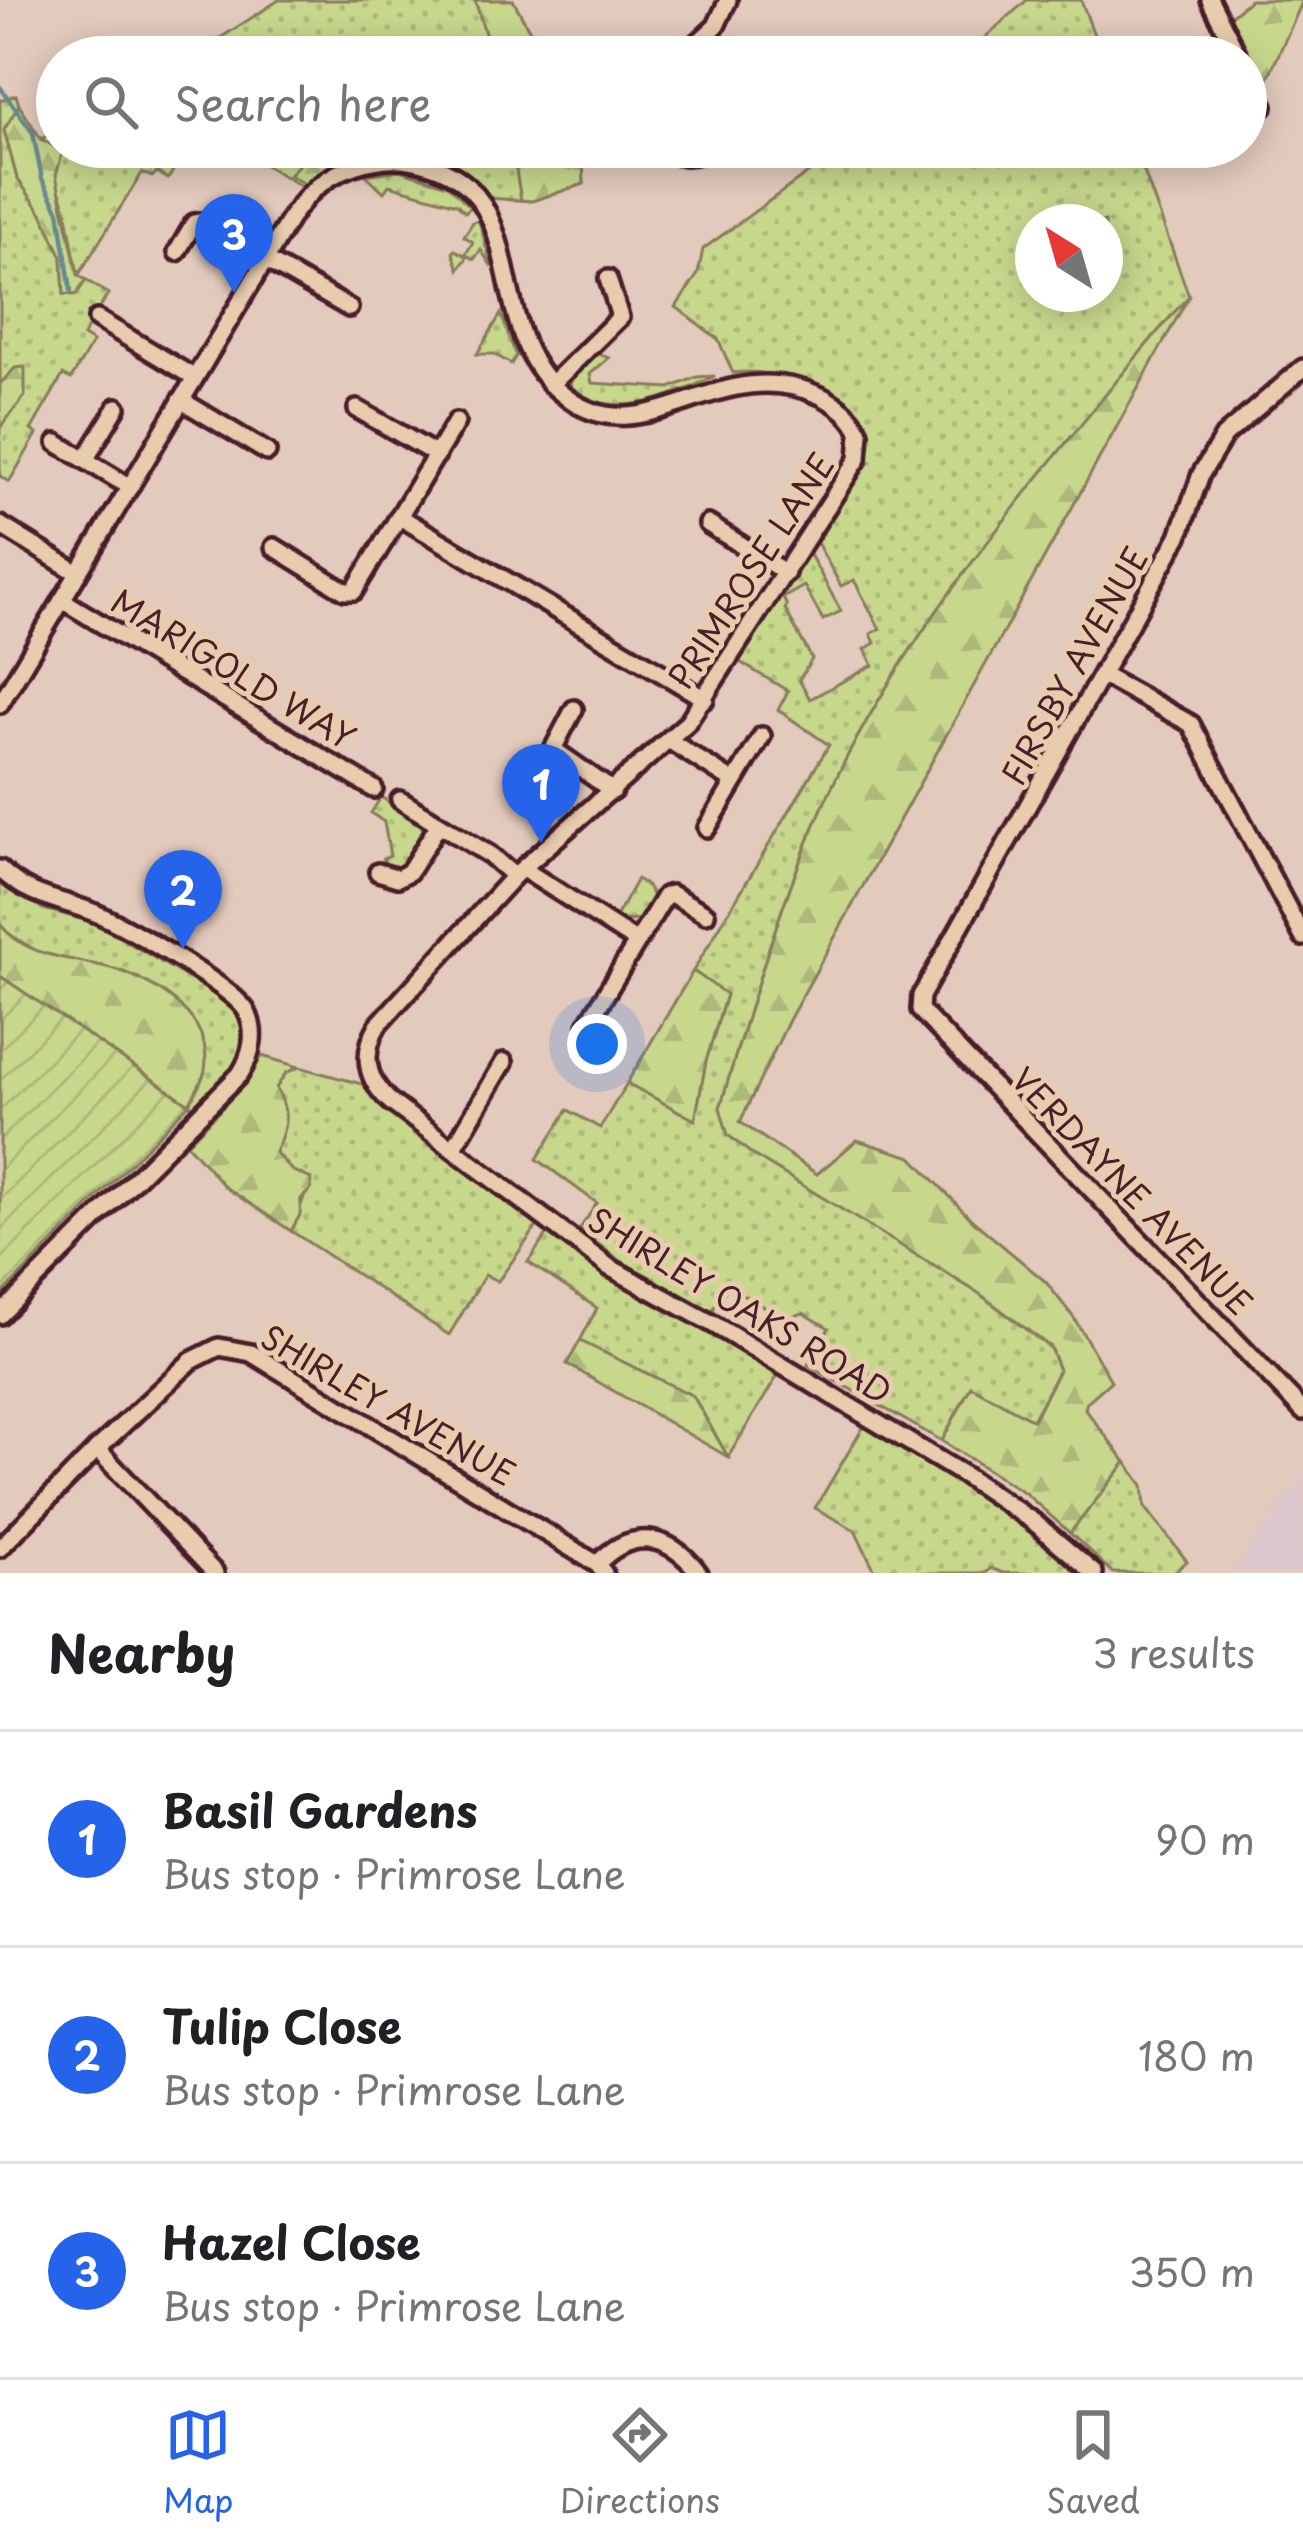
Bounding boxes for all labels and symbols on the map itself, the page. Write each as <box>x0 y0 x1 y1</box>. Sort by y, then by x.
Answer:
pin: 3 <box>195 194 273 293</box>
north arrow <box>1015 204 1123 312</box>
street label: PRIMROSE LANE <box>655 442 845 698</box>
street label: FIRSBY AVENUE <box>987 537 1159 793</box>
street label: MARIGOLD WAY <box>102 575 366 761</box>
pin: 1 <box>502 744 580 843</box>
pin: 2 <box>144 850 222 949</box>
your location <box>567 1014 627 1074</box>
street label: VERDAYNE AVENUE <box>1001 1054 1265 1326</box>
street label: SHIRLEY OAKS ROAD <box>580 1193 902 1415</box>
street label: SHIRLEY AVENUE <box>252 1311 526 1497</box>

